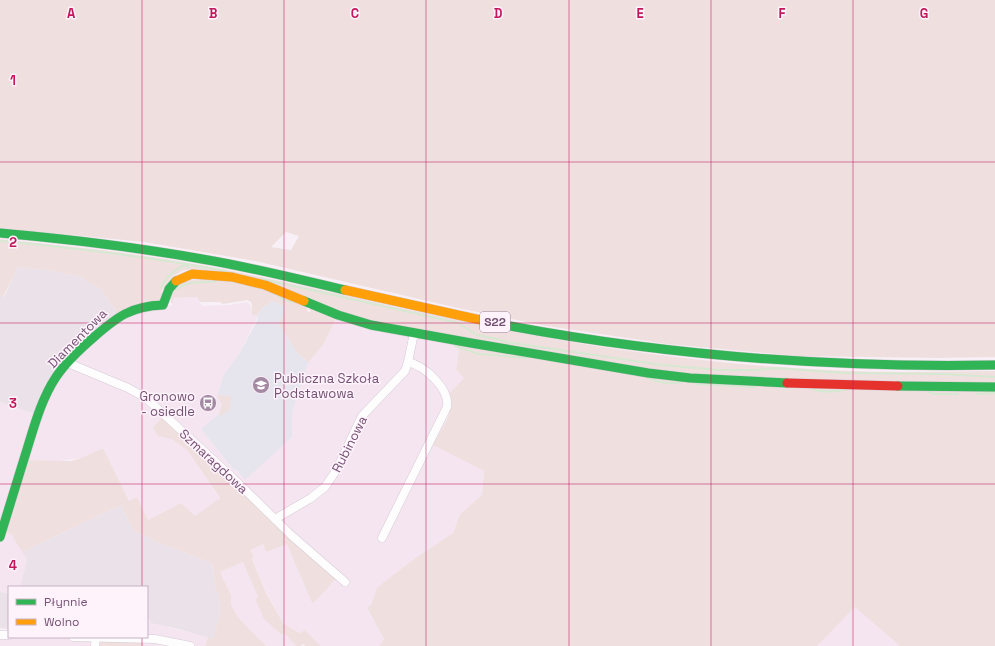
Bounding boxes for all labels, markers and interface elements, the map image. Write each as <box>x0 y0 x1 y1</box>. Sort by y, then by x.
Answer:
text: A <box>67 5 76 22</box>
text: B <box>209 5 218 22</box>
text: C <box>351 5 359 22</box>
text: D <box>494 5 503 22</box>
text: E <box>636 5 644 22</box>
text: F <box>779 5 786 22</box>
text: G <box>920 5 928 22</box>
text: 1 <box>10 72 16 89</box>
text: 2 <box>9 234 17 251</box>
street label: Diamentowa <box>44 305 111 372</box>
road number: S22 <box>480 312 510 332</box>
place label: Publiczna Szkoła Podstawowa <box>274 370 380 402</box>
school or university icon: Publiczna Szkoła Podstawowa <box>251 375 271 395</box>
place label: Gronowo - osiedle <box>140 388 195 420</box>
bus stop icon: Gronowo - osiedle <box>198 393 218 413</box>
text: 3 <box>9 395 17 412</box>
street label: Rubinowa <box>328 413 371 475</box>
street label: Szmaragdowa <box>176 425 252 498</box>
text: 4 <box>9 557 17 574</box>
legend <box>8 586 148 638</box>
text: Płynnie <box>44 594 88 610</box>
text: Wolno <box>44 614 79 630</box>

